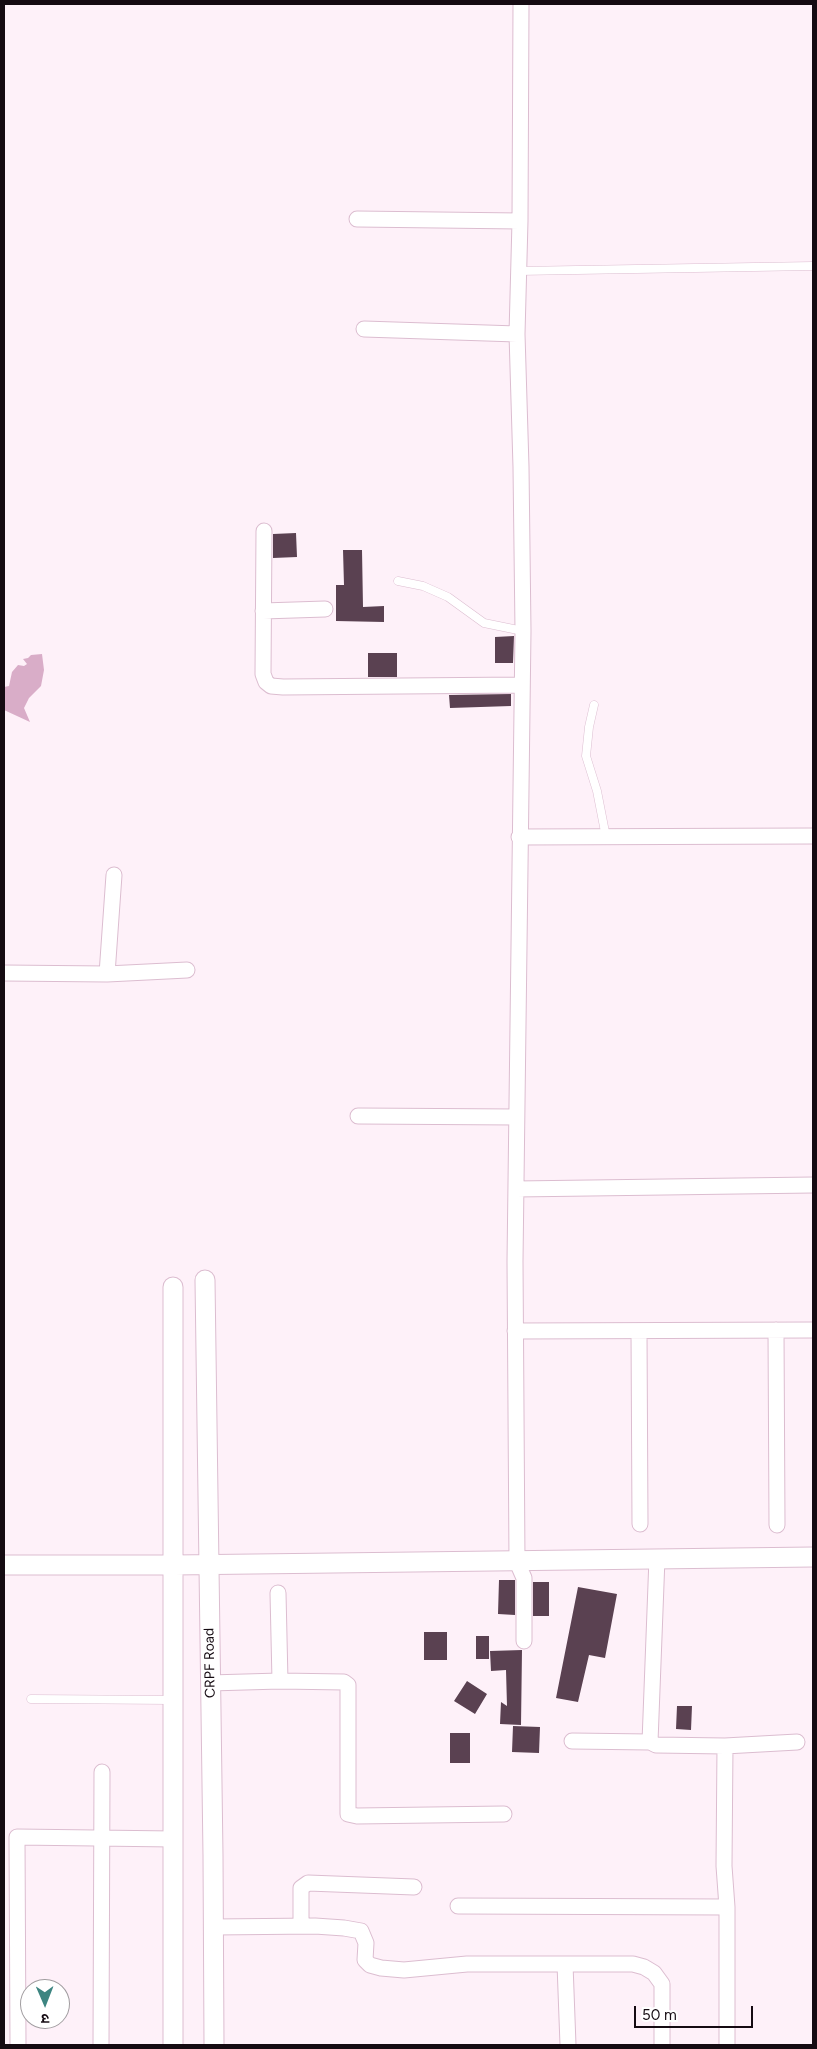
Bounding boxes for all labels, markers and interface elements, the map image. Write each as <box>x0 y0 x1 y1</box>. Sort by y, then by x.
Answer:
street label: CRPF Road <box>201 1628 219 1698</box>
north arrow <box>20 1979 70 2029</box>
scale bar <box>637 1996 756 2028</box>
text: 50 m <box>642 2006 677 2024</box>
text: उ <box>41 2010 50 2027</box>

